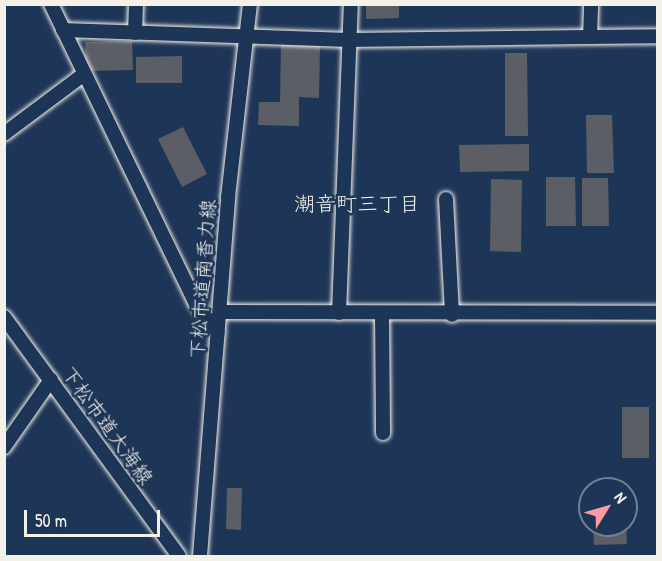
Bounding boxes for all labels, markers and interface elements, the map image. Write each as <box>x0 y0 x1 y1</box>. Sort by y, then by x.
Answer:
district label: 潮音町三丁目 <box>294 191 420 217</box>
street label: 下松市道南香力線 <box>184 198 220 360</box>
street label: 下松市道大海線 <box>57 361 159 489</box>
north arrow <box>578 477 638 537</box>
text: N <box>609 487 632 507</box>
scale bar <box>27 498 164 536</box>
text: 50 m <box>35 508 67 533</box>

